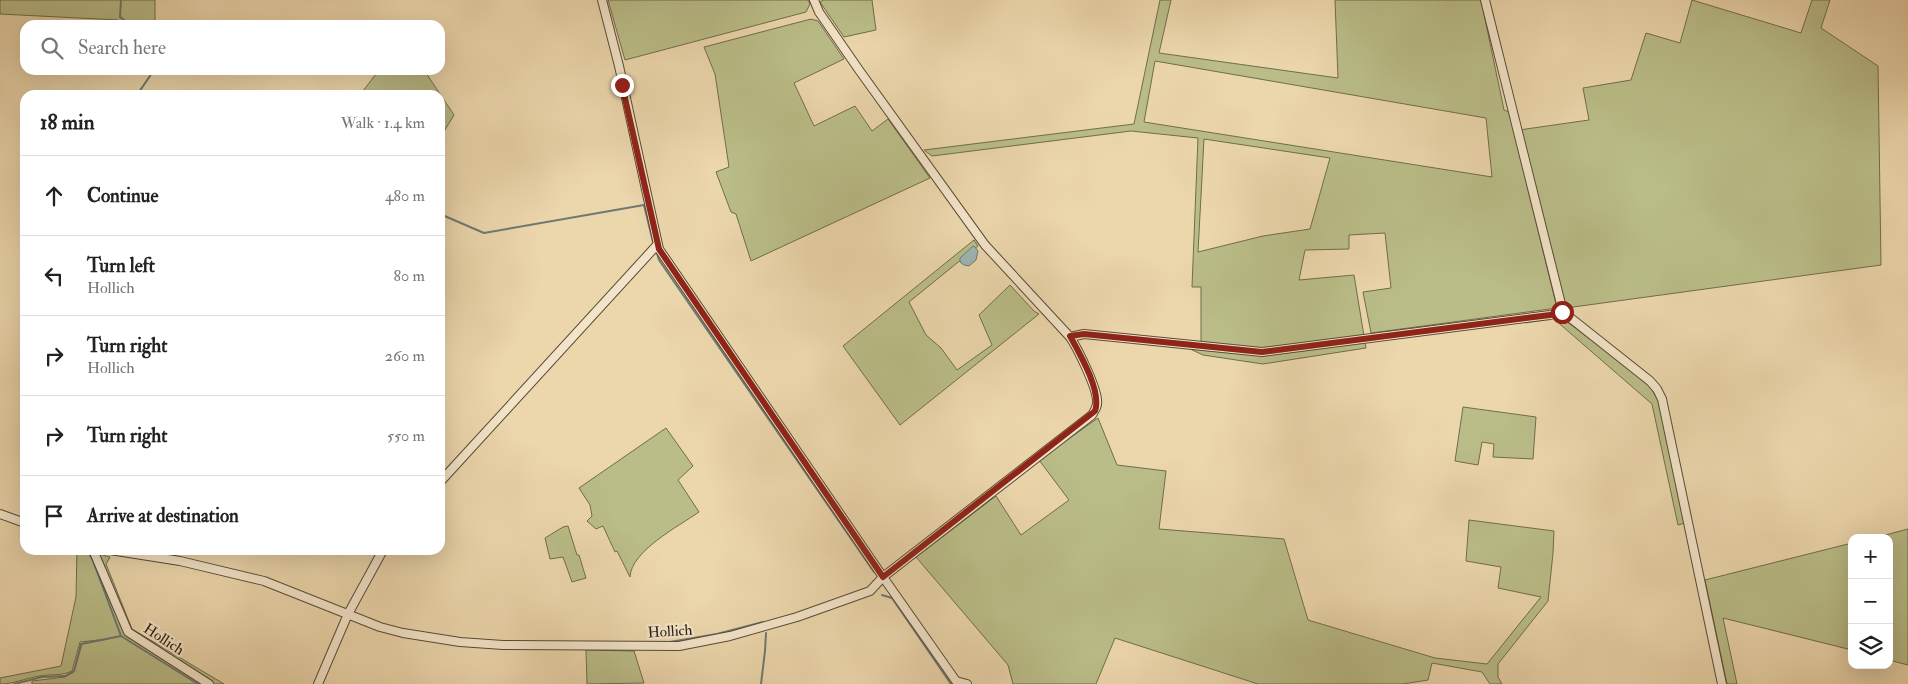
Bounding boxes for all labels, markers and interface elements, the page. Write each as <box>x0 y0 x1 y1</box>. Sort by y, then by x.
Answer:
search box <box>20 20 445 75</box>
icon: search <box>38 34 66 62</box>
text: Search here <box>78 36 166 60</box>
route end <box>611 74 634 97</box>
text: 18 min <box>40 109 94 136</box>
text: Walk · 1.4 km <box>341 113 425 133</box>
icon: ahead <box>40 182 68 210</box>
text: Continue <box>87 184 158 208</box>
text: 480 m <box>385 186 425 206</box>
text: Turn left <box>87 254 155 278</box>
icon: left <box>40 262 68 290</box>
text: 80 m <box>394 266 425 286</box>
text: Hollich <box>87 278 135 298</box>
route start <box>1551 301 1574 324</box>
text: Turn right <box>87 334 167 358</box>
icon: right <box>40 342 68 370</box>
text: 260 m <box>385 346 425 366</box>
text: Hollich <box>87 358 135 378</box>
icon: right <box>40 422 68 450</box>
text: Turn right <box>87 424 167 448</box>
text: 550 m <box>387 426 425 446</box>
icon: arrive <box>40 502 68 530</box>
text: Arrive at destination <box>87 504 239 528</box>
map controls <box>1848 534 1893 669</box>
button: + <box>1848 534 1893 579</box>
button: − <box>1848 579 1893 624</box>
street label: Hollich <box>140 619 188 660</box>
street label: Hollich <box>647 620 693 643</box>
button: layers <box>1848 624 1893 669</box>

